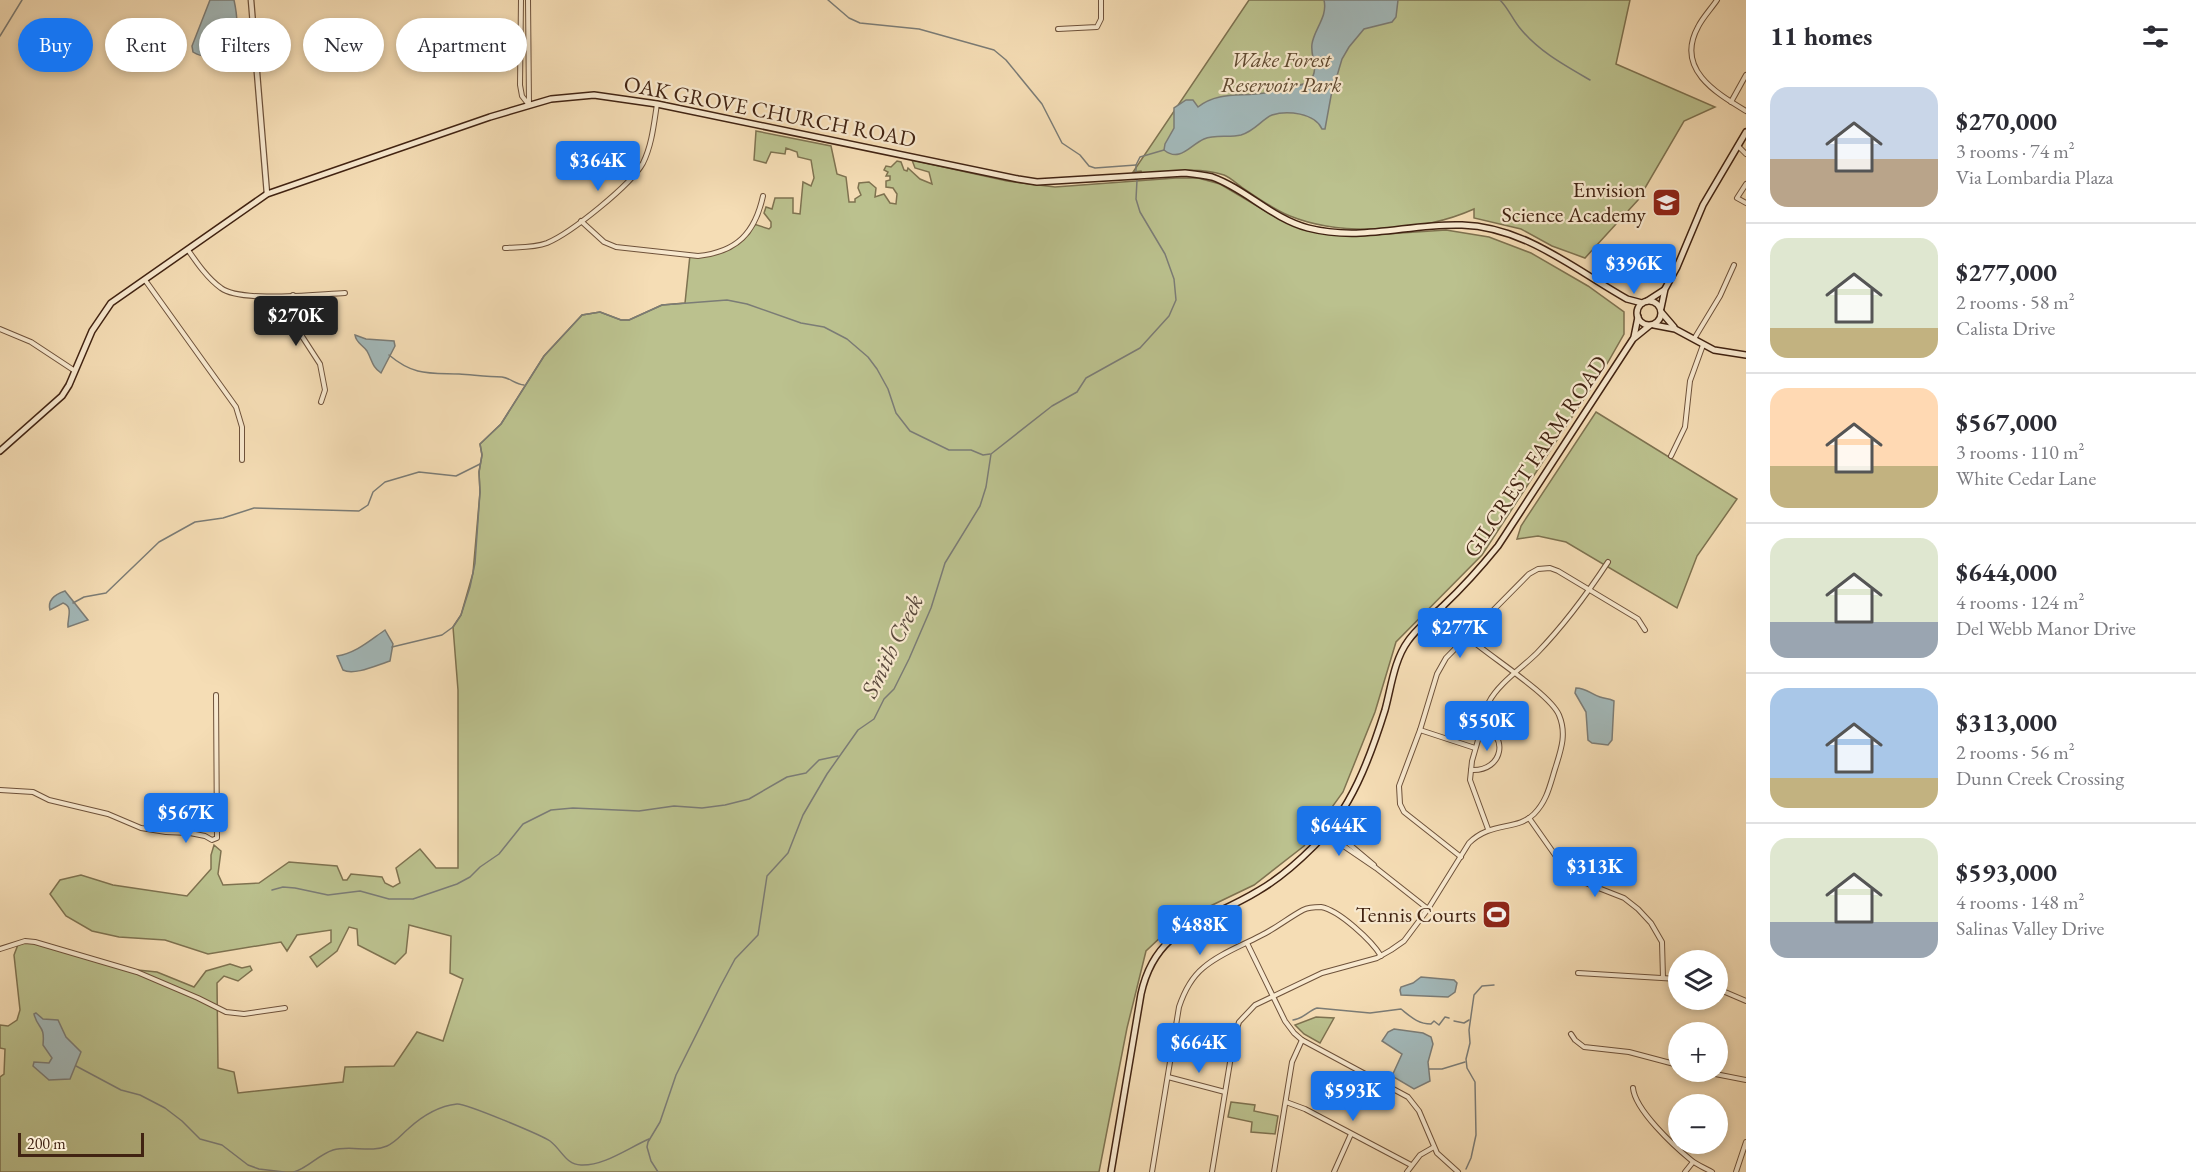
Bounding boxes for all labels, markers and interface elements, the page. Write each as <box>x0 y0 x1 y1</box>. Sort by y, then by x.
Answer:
chip: Buy <box>18 18 93 72</box>
chip: Rent <box>105 18 187 72</box>
chip: Filters <box>199 18 291 72</box>
chip: New <box>303 18 384 72</box>
chip: Apartment <box>396 18 527 72</box>
text: 11 homes <box>1770 19 1872 53</box>
icon: filters <box>2139 20 2172 53</box>
park label: Wake Forest Reservoir Park <box>1221 45 1341 99</box>
street label: OAK GROVE CHURCH ROAD <box>621 69 918 154</box>
text: $270,000 <box>1956 104 2057 138</box>
icon: home <box>1818 111 1890 183</box>
text: 3 rooms · 74 m² <box>1956 138 2075 164</box>
pin: $364K <box>556 141 640 192</box>
text: $364K <box>570 147 626 173</box>
text: Via Lombardia Plaza <box>1956 164 2114 190</box>
place label: Envision Science Academy <box>1502 175 1646 229</box>
school or university icon: Envision Science Academy <box>1651 186 1683 218</box>
pin: $396K <box>1592 244 1676 295</box>
text: $396K <box>1606 250 1662 276</box>
text: $277,000 <box>1956 255 2057 289</box>
icon: home <box>1818 262 1890 334</box>
text: 2 rooms · 58 m² <box>1956 289 2075 315</box>
pin: $270K <box>254 296 338 347</box>
text: $270K <box>268 302 324 328</box>
text: Calista Drive <box>1956 315 2055 341</box>
street label: GILCREST FARM ROAD <box>1457 350 1614 563</box>
text: $567,000 <box>1956 405 2057 439</box>
icon: home <box>1818 412 1890 484</box>
text: 3 rooms · 110 m² <box>1956 439 2084 465</box>
text: White Cedar Lane <box>1956 465 2096 491</box>
text: $644,000 <box>1956 555 2057 589</box>
icon: home <box>1818 562 1890 634</box>
water label: Smith Creek <box>853 589 930 703</box>
text: 4 rooms · 124 m² <box>1956 589 2084 615</box>
pin: $277K <box>1418 608 1502 659</box>
text: $277K <box>1432 614 1488 640</box>
text: Del Webb Manor Drive <box>1956 615 2136 641</box>
pin: $550K <box>1445 701 1529 752</box>
text: $313,000 <box>1956 705 2057 739</box>
text: $550K <box>1459 707 1515 733</box>
icon: home <box>1818 712 1890 784</box>
text: 2 rooms · 56 m² <box>1956 739 2075 765</box>
text: Dunn Creek Crossing <box>1956 765 2124 791</box>
pin: $567K <box>144 793 228 844</box>
text: $567K <box>158 799 214 825</box>
pin: $644K <box>1297 806 1381 857</box>
text: $644K <box>1311 812 1367 838</box>
pin: $313K <box>1553 847 1637 898</box>
text: $313K <box>1567 853 1623 879</box>
text: $593,000 <box>1956 855 2057 889</box>
icon: home <box>1818 862 1890 934</box>
text: 4 rooms · 148 m² <box>1956 889 2084 915</box>
sports icon: Tennis Courts <box>1481 898 1513 930</box>
place label: Tennis Courts <box>1355 900 1476 929</box>
pin: $488K <box>1158 905 1242 956</box>
text: $488K <box>1172 911 1228 937</box>
text: Salinas Valley Drive <box>1956 915 2104 941</box>
map controls <box>1668 950 1728 1154</box>
button: layers <box>1668 950 1728 1010</box>
button: + <box>1668 1022 1728 1082</box>
pin: $664K <box>1157 1023 1241 1074</box>
text: $664K <box>1171 1029 1227 1055</box>
pin: $593K <box>1311 1071 1395 1122</box>
text: $593K <box>1325 1077 1381 1103</box>
button: − <box>1668 1094 1728 1154</box>
scale bar <box>18 1130 144 1158</box>
text: 200 m <box>27 1133 66 1154</box>

